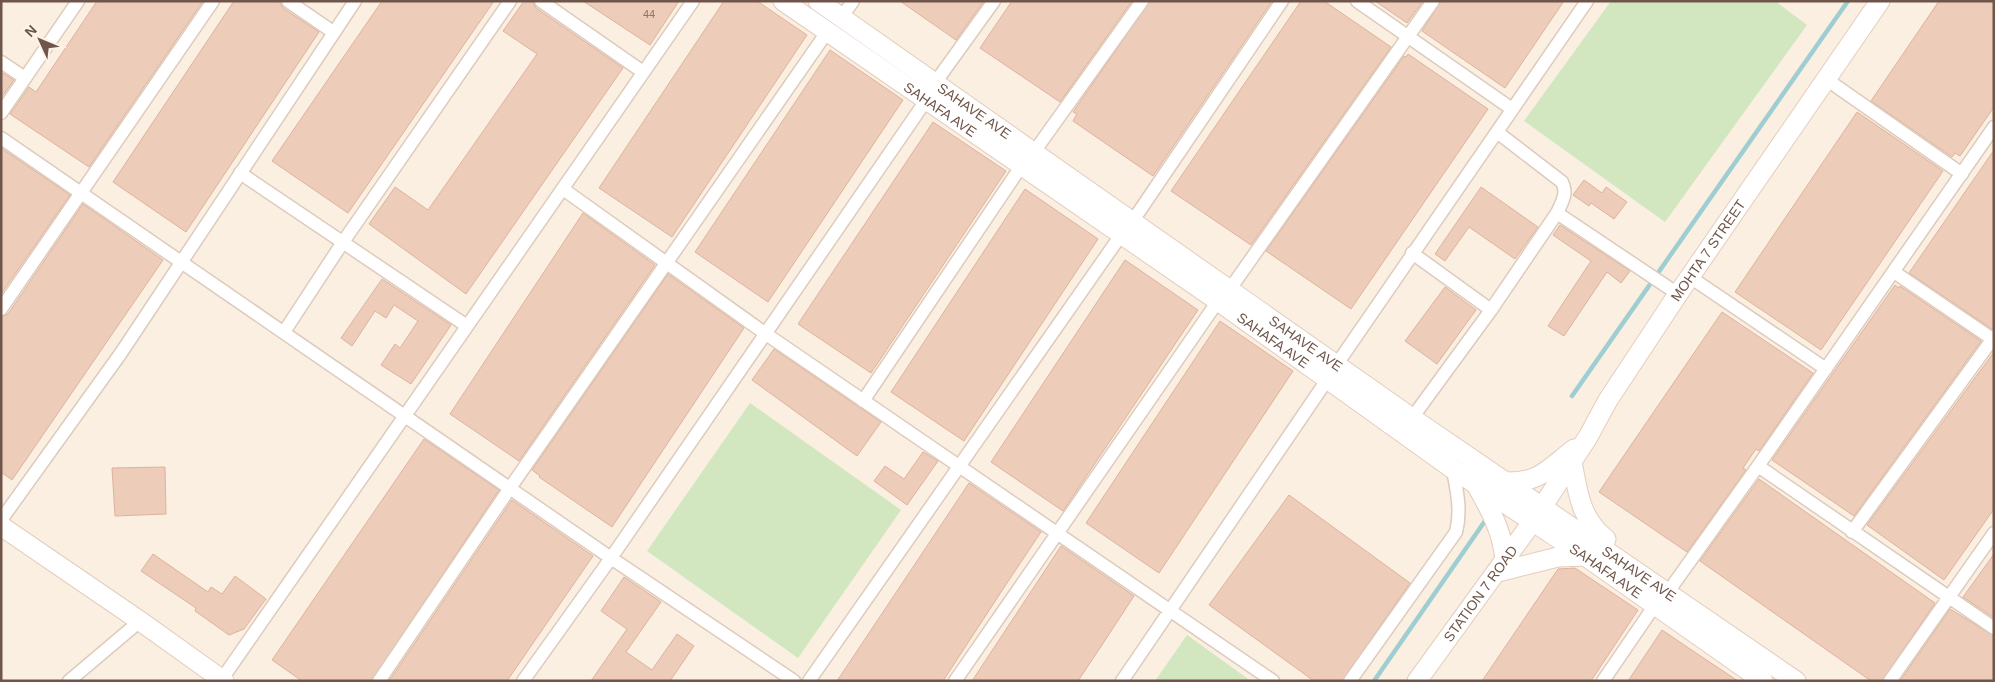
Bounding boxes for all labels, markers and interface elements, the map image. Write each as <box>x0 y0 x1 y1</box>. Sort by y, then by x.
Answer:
house number: 44 <box>643 8 655 20</box>
north arrow <box>15 15 65 65</box>
text: N <box>21 22 40 40</box>
street label: SAHAFA AVE <box>901 79 980 140</box>
street label: SAHAVE AVE <box>935 80 1014 142</box>
street label: MOHTA 7 STREET <box>1668 196 1749 304</box>
street label: SAHAFA AVE <box>1234 309 1312 371</box>
street label: SAHAVE AVE <box>1266 312 1346 375</box>
street label: SAHAFA AVE <box>1567 540 1645 602</box>
street label: STATION 7 ROAD <box>1440 542 1521 645</box>
street label: SAHAVE AVE <box>1599 543 1679 604</box>

